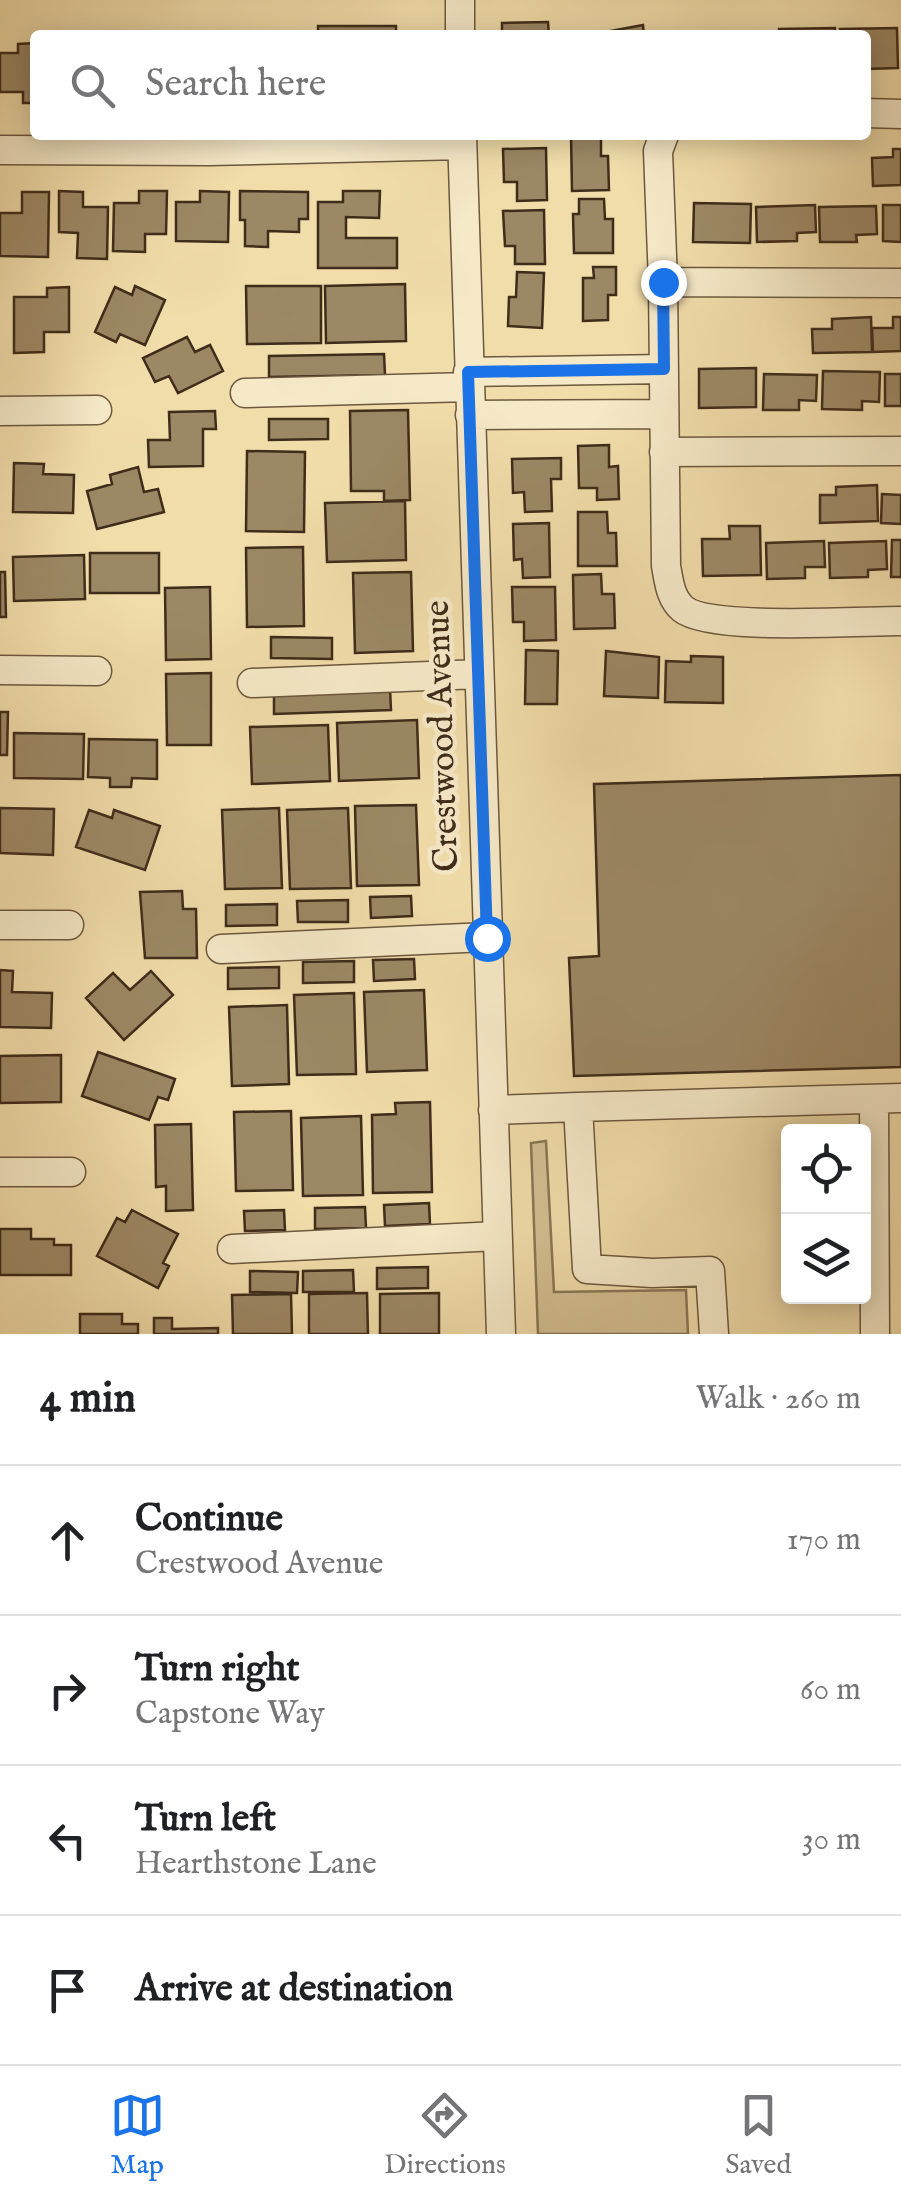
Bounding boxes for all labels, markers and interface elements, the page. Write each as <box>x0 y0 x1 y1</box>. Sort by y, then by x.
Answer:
search box <box>30 30 871 140</box>
icon: search <box>65 58 120 113</box>
text: Search here <box>145 61 326 109</box>
route end <box>641 260 687 306</box>
street label: Crestwood Avenue <box>416 599 470 873</box>
route start <box>465 916 511 962</box>
map controls <box>781 1124 871 1304</box>
button: locate <box>781 1124 871 1214</box>
button: layers <box>781 1214 871 1304</box>
text: 4 min <box>40 1373 136 1426</box>
text: Walk · 260 m <box>696 1379 861 1420</box>
text: Continue <box>135 1496 283 1544</box>
icon: ahead <box>40 1513 95 1568</box>
text: 170 m <box>787 1520 861 1561</box>
text: Crestwood Avenue <box>135 1544 384 1585</box>
text: Turn right <box>135 1646 299 1694</box>
icon: right <box>40 1663 95 1718</box>
text: 60 m <box>800 1670 861 1711</box>
text: Capstone Way <box>135 1694 325 1735</box>
text: Turn left <box>135 1796 276 1844</box>
icon: left <box>40 1813 95 1868</box>
text: 30 m <box>802 1820 861 1861</box>
text: Hearthstone Lane <box>135 1844 377 1885</box>
icon: arrive <box>40 1963 95 2018</box>
text: Arrive at destination <box>135 1966 453 2014</box>
tab: Map <box>110 2088 165 2183</box>
tab: Directions <box>384 2088 506 2183</box>
tab: Saved <box>725 2088 791 2183</box>

